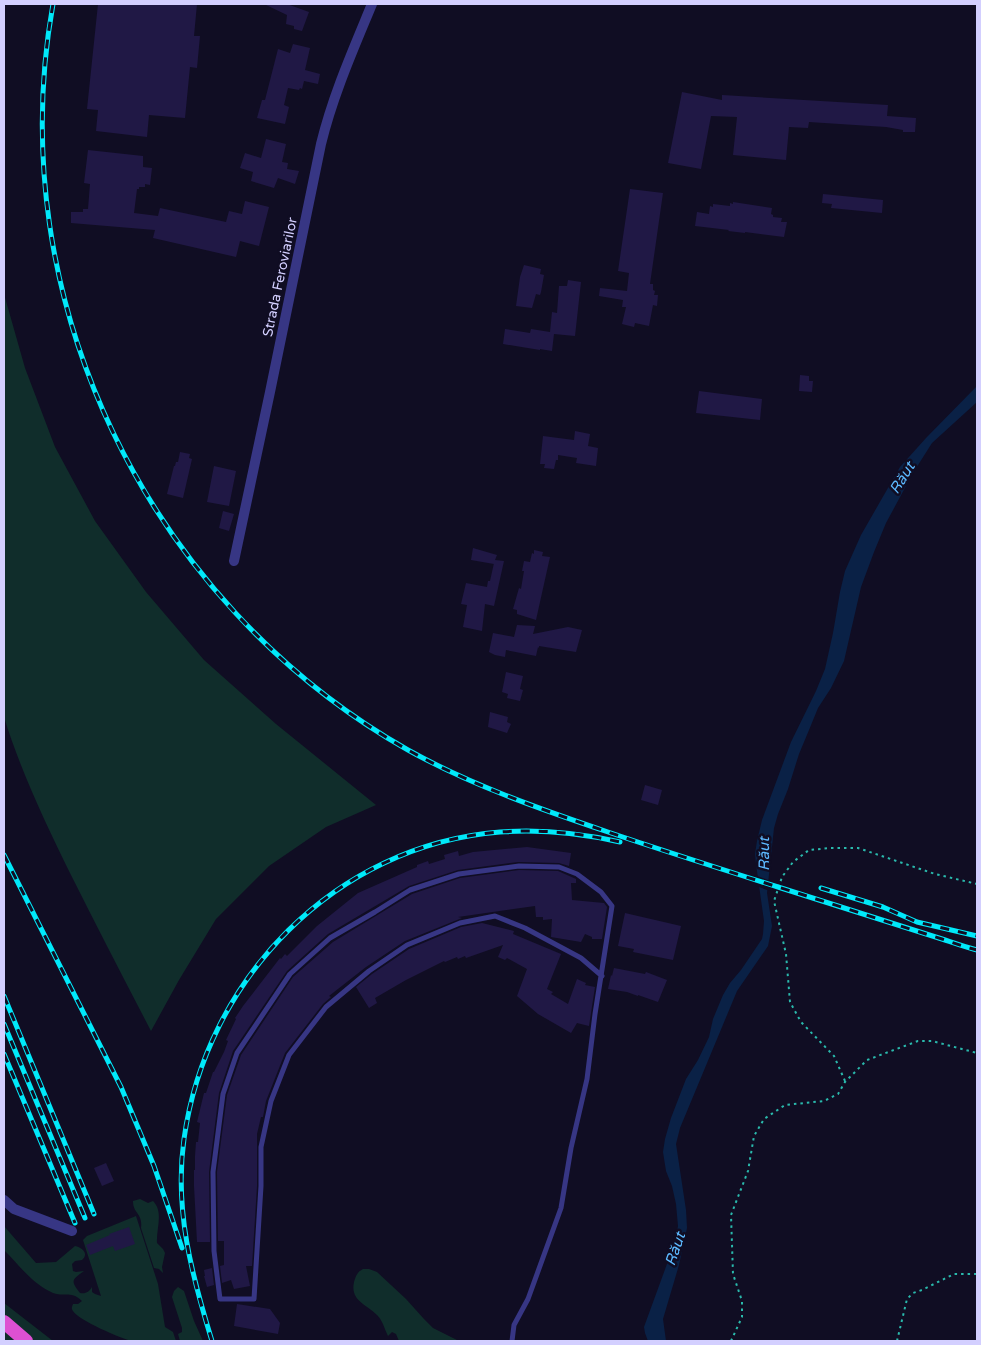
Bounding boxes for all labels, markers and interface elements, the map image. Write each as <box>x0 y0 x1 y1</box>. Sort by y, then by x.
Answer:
street label: Strada Feroviarilor <box>259 215 301 338</box>
water label: Răut <box>885 457 920 497</box>
water label: Răut <box>755 835 773 871</box>
water label: Răut <box>661 1228 690 1268</box>

